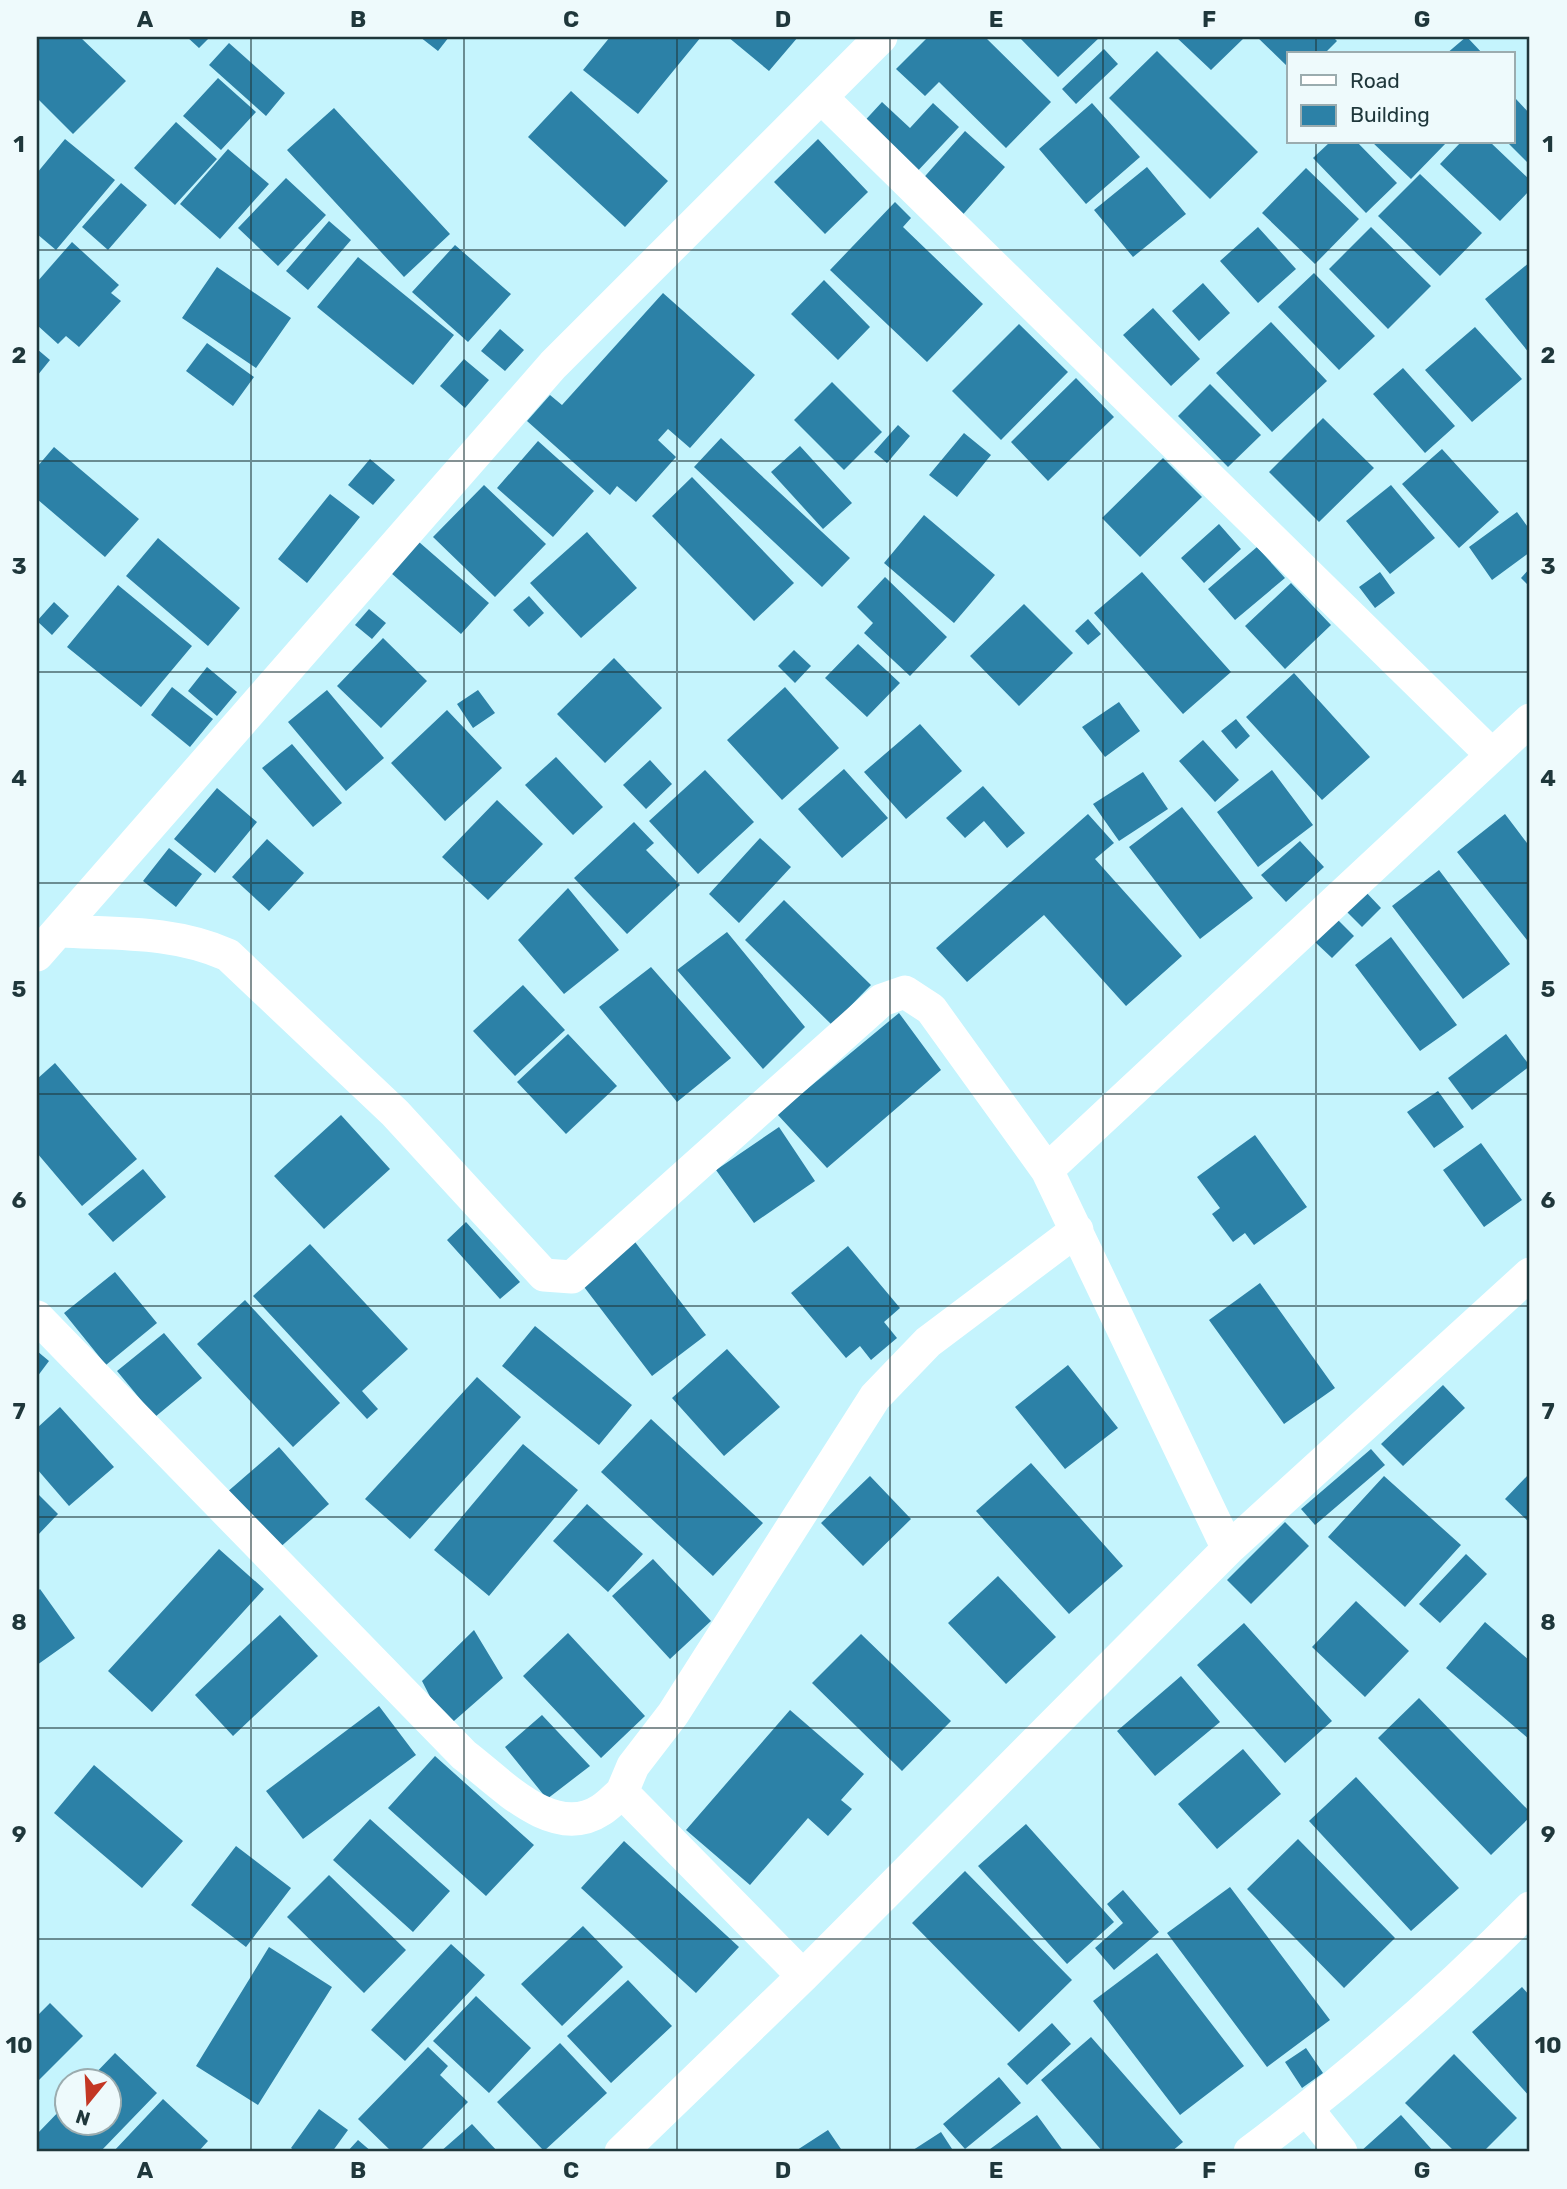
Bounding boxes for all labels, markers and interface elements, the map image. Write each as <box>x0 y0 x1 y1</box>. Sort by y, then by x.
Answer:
text: A <box>137 5 154 33</box>
text: B <box>350 5 366 33</box>
text: C <box>563 5 579 33</box>
text: D <box>775 5 791 33</box>
text: E <box>989 5 1003 33</box>
text: F <box>1202 5 1216 33</box>
text: G <box>1414 5 1430 33</box>
legend <box>1287 52 1514 144</box>
text: Road <box>1350 68 1400 93</box>
text: Building <box>1350 102 1430 127</box>
text: 1 <box>13 130 25 158</box>
text: 1 <box>1542 130 1554 158</box>
text: 2 <box>12 341 26 369</box>
text: 2 <box>1541 341 1555 369</box>
text: 3 <box>11 552 27 580</box>
text: 3 <box>1540 552 1556 580</box>
text: 4 <box>11 764 27 792</box>
text: 4 <box>1540 764 1556 792</box>
text: 5 <box>12 975 27 1003</box>
text: 5 <box>1541 975 1556 1003</box>
text: 6 <box>12 1186 27 1214</box>
text: 6 <box>1541 1186 1556 1214</box>
text: 7 <box>12 1397 26 1425</box>
text: 7 <box>1541 1397 1555 1425</box>
text: 8 <box>11 1608 27 1636</box>
text: 8 <box>1540 1608 1556 1636</box>
text: 9 <box>12 1820 26 1848</box>
text: 9 <box>1541 1820 1555 1848</box>
text: 10 <box>5 2031 33 2059</box>
text: 10 <box>1534 2031 1562 2059</box>
north arrow <box>52 2066 122 2136</box>
text: N <box>73 2105 93 2131</box>
text: A <box>137 2156 154 2184</box>
text: B <box>350 2156 366 2184</box>
text: C <box>563 2156 579 2184</box>
text: D <box>775 2156 791 2184</box>
text: E <box>989 2156 1003 2184</box>
text: F <box>1202 2156 1216 2184</box>
text: G <box>1414 2156 1430 2184</box>

